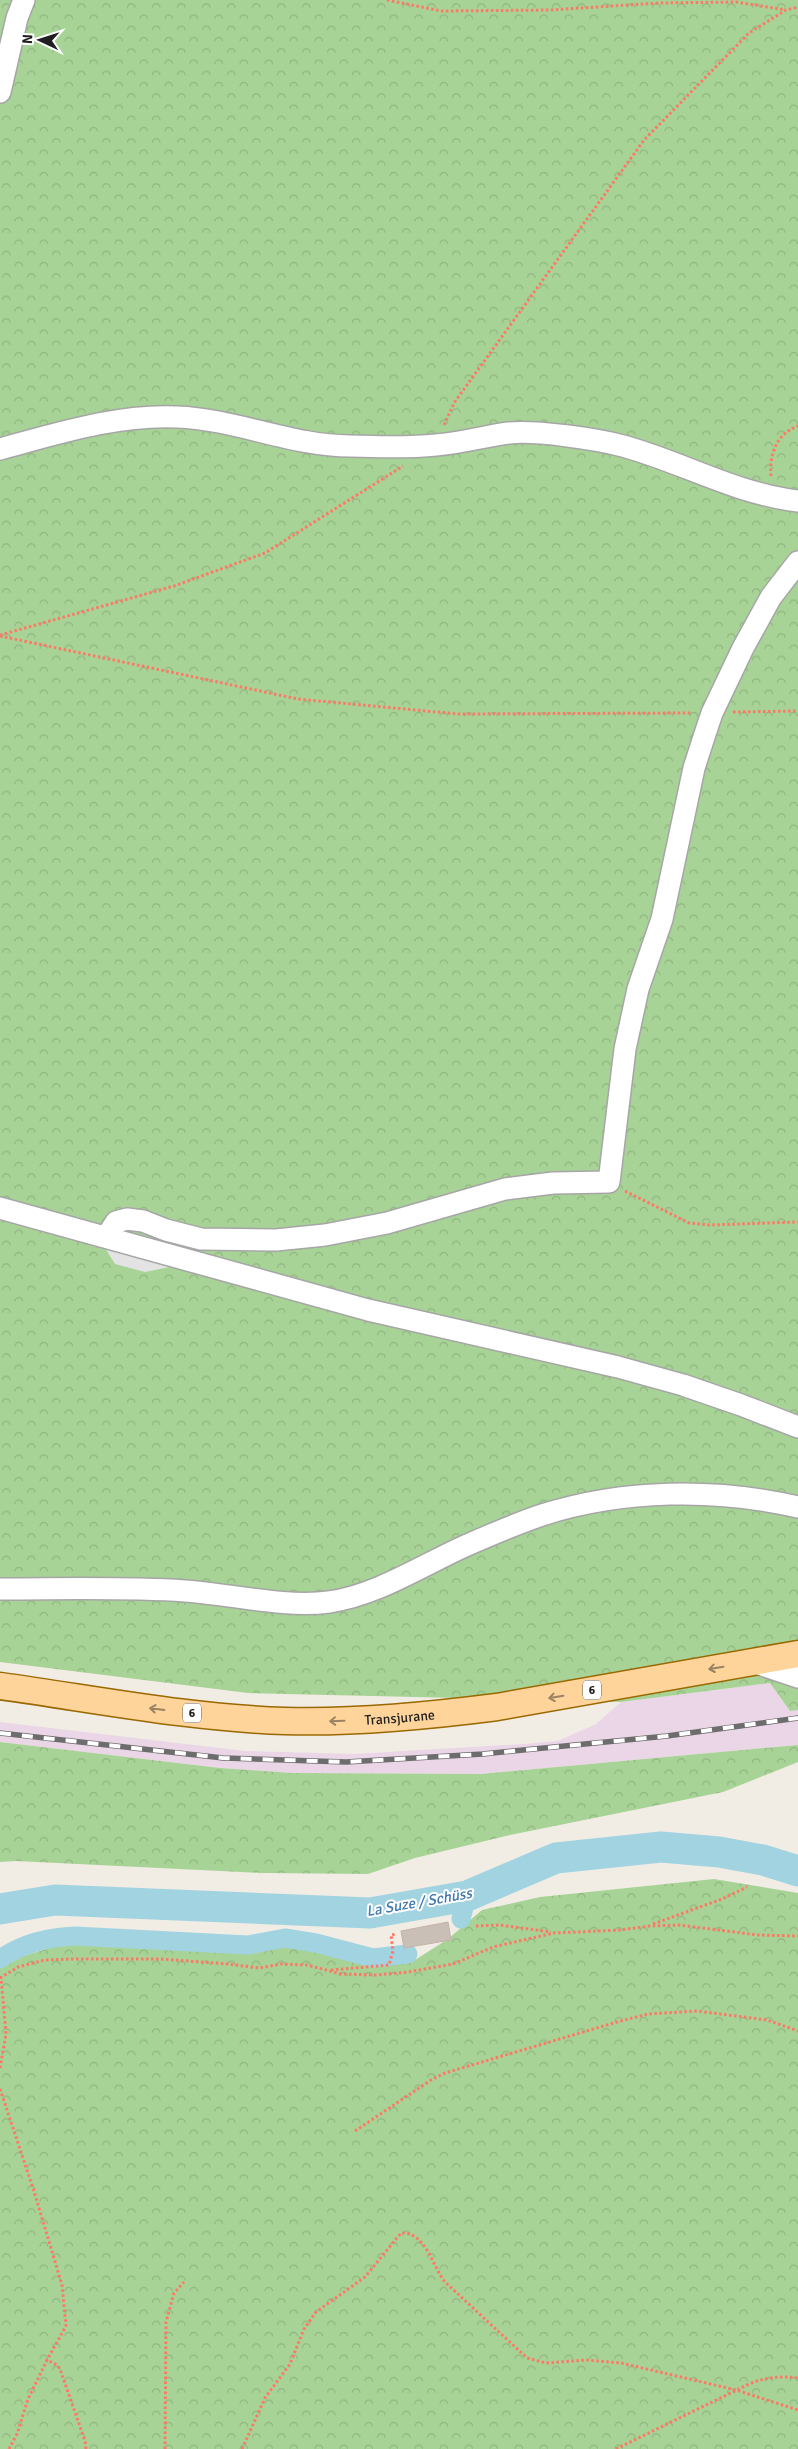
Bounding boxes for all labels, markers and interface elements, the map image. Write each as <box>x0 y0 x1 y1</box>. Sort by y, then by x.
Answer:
north arrow <box>15 15 65 65</box>
text: N <box>19 34 36 45</box>
one-way arrow <box>708 1664 724 1674</box>
road number: 6 <box>583 1680 601 1700</box>
one-way arrow <box>548 1692 564 1702</box>
one-way arrow <box>150 1704 166 1714</box>
road number: 6 <box>183 1704 201 1722</box>
street label: Transjurane <box>364 1706 436 1728</box>
one-way arrow <box>329 1716 345 1726</box>
water label: La Suze / Schüss <box>365 1884 475 1920</box>

